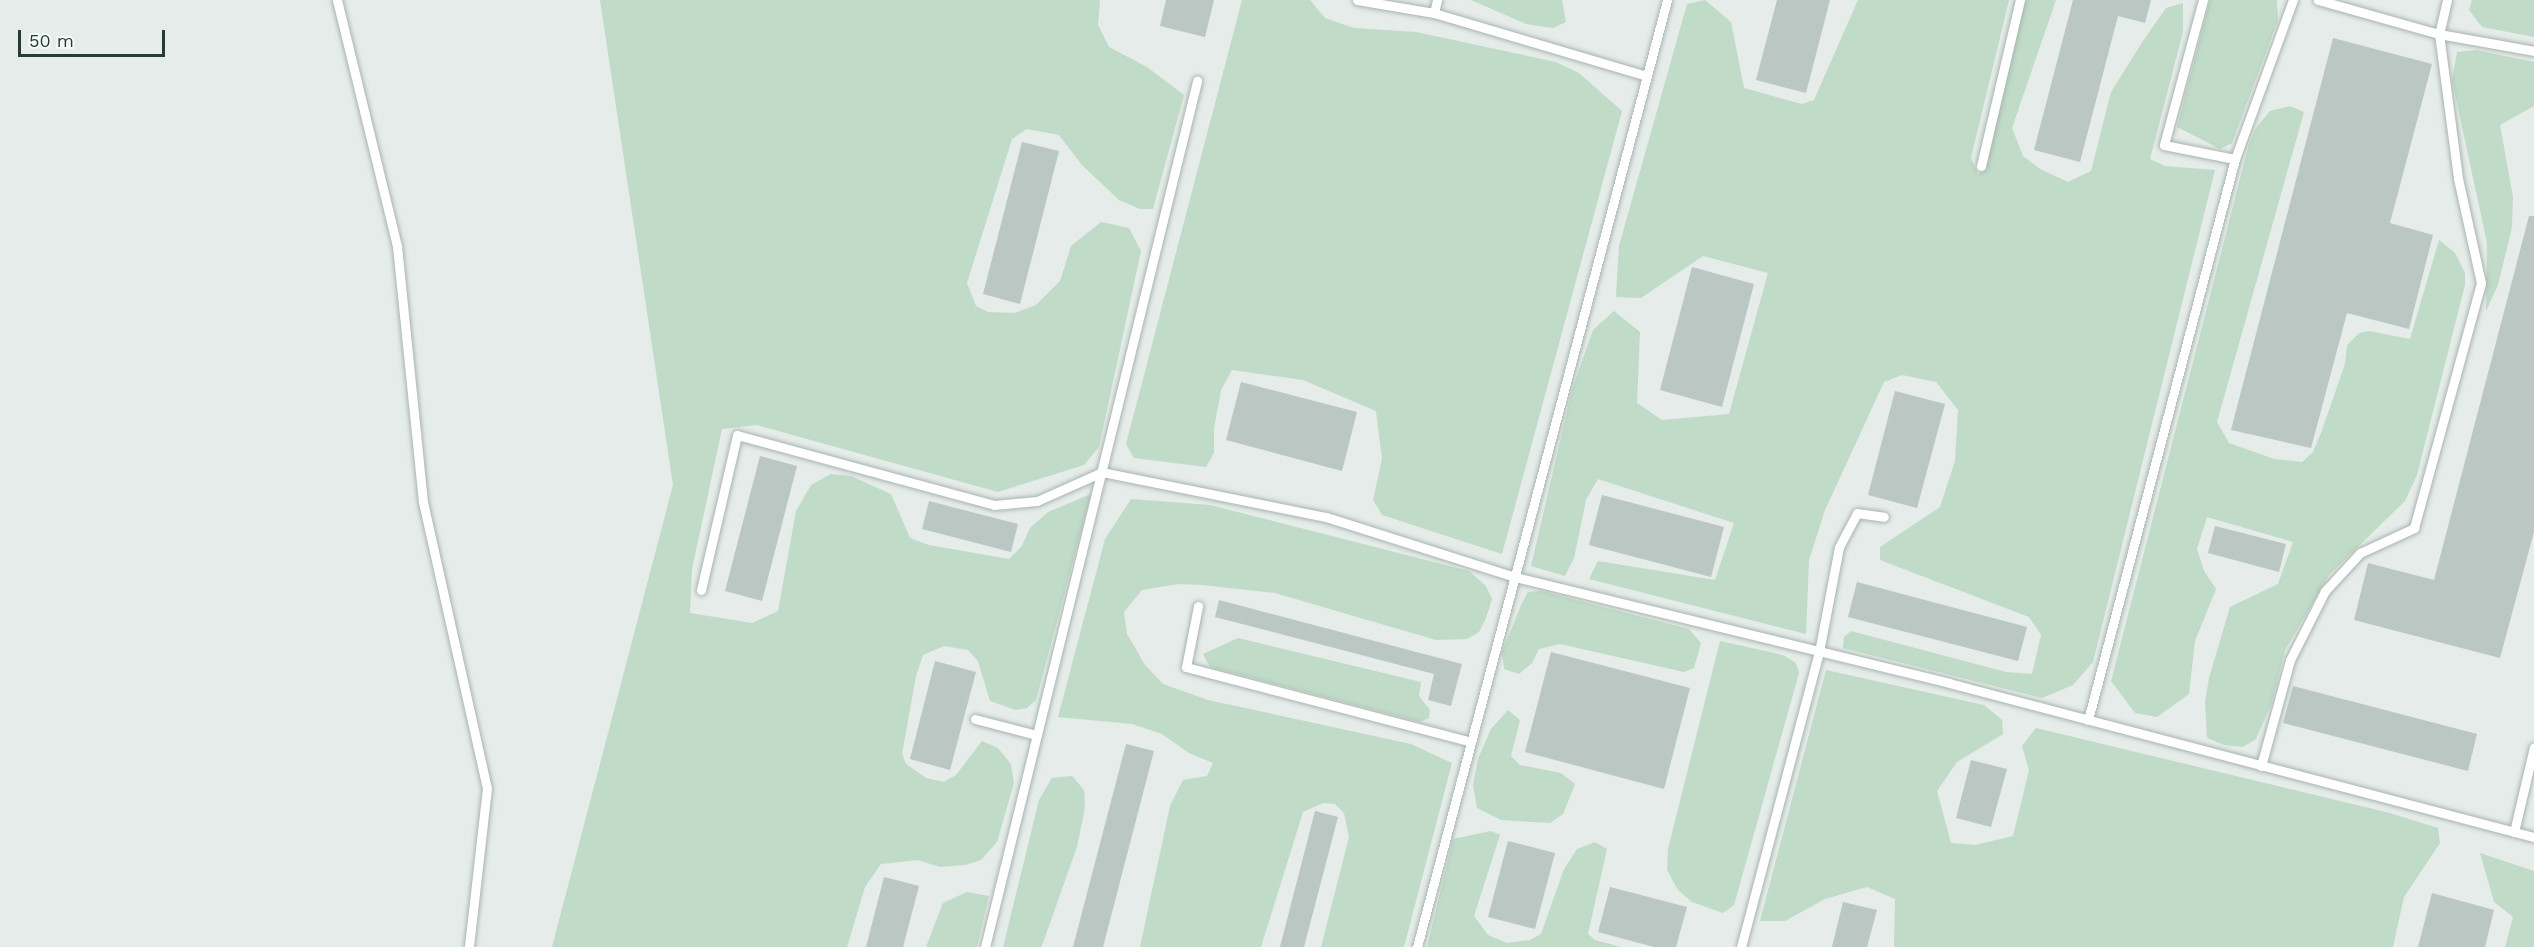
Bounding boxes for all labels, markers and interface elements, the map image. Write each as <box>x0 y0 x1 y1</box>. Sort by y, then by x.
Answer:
scale bar <box>21 18 168 56</box>
text: 50 m <box>29 30 74 51</box>

